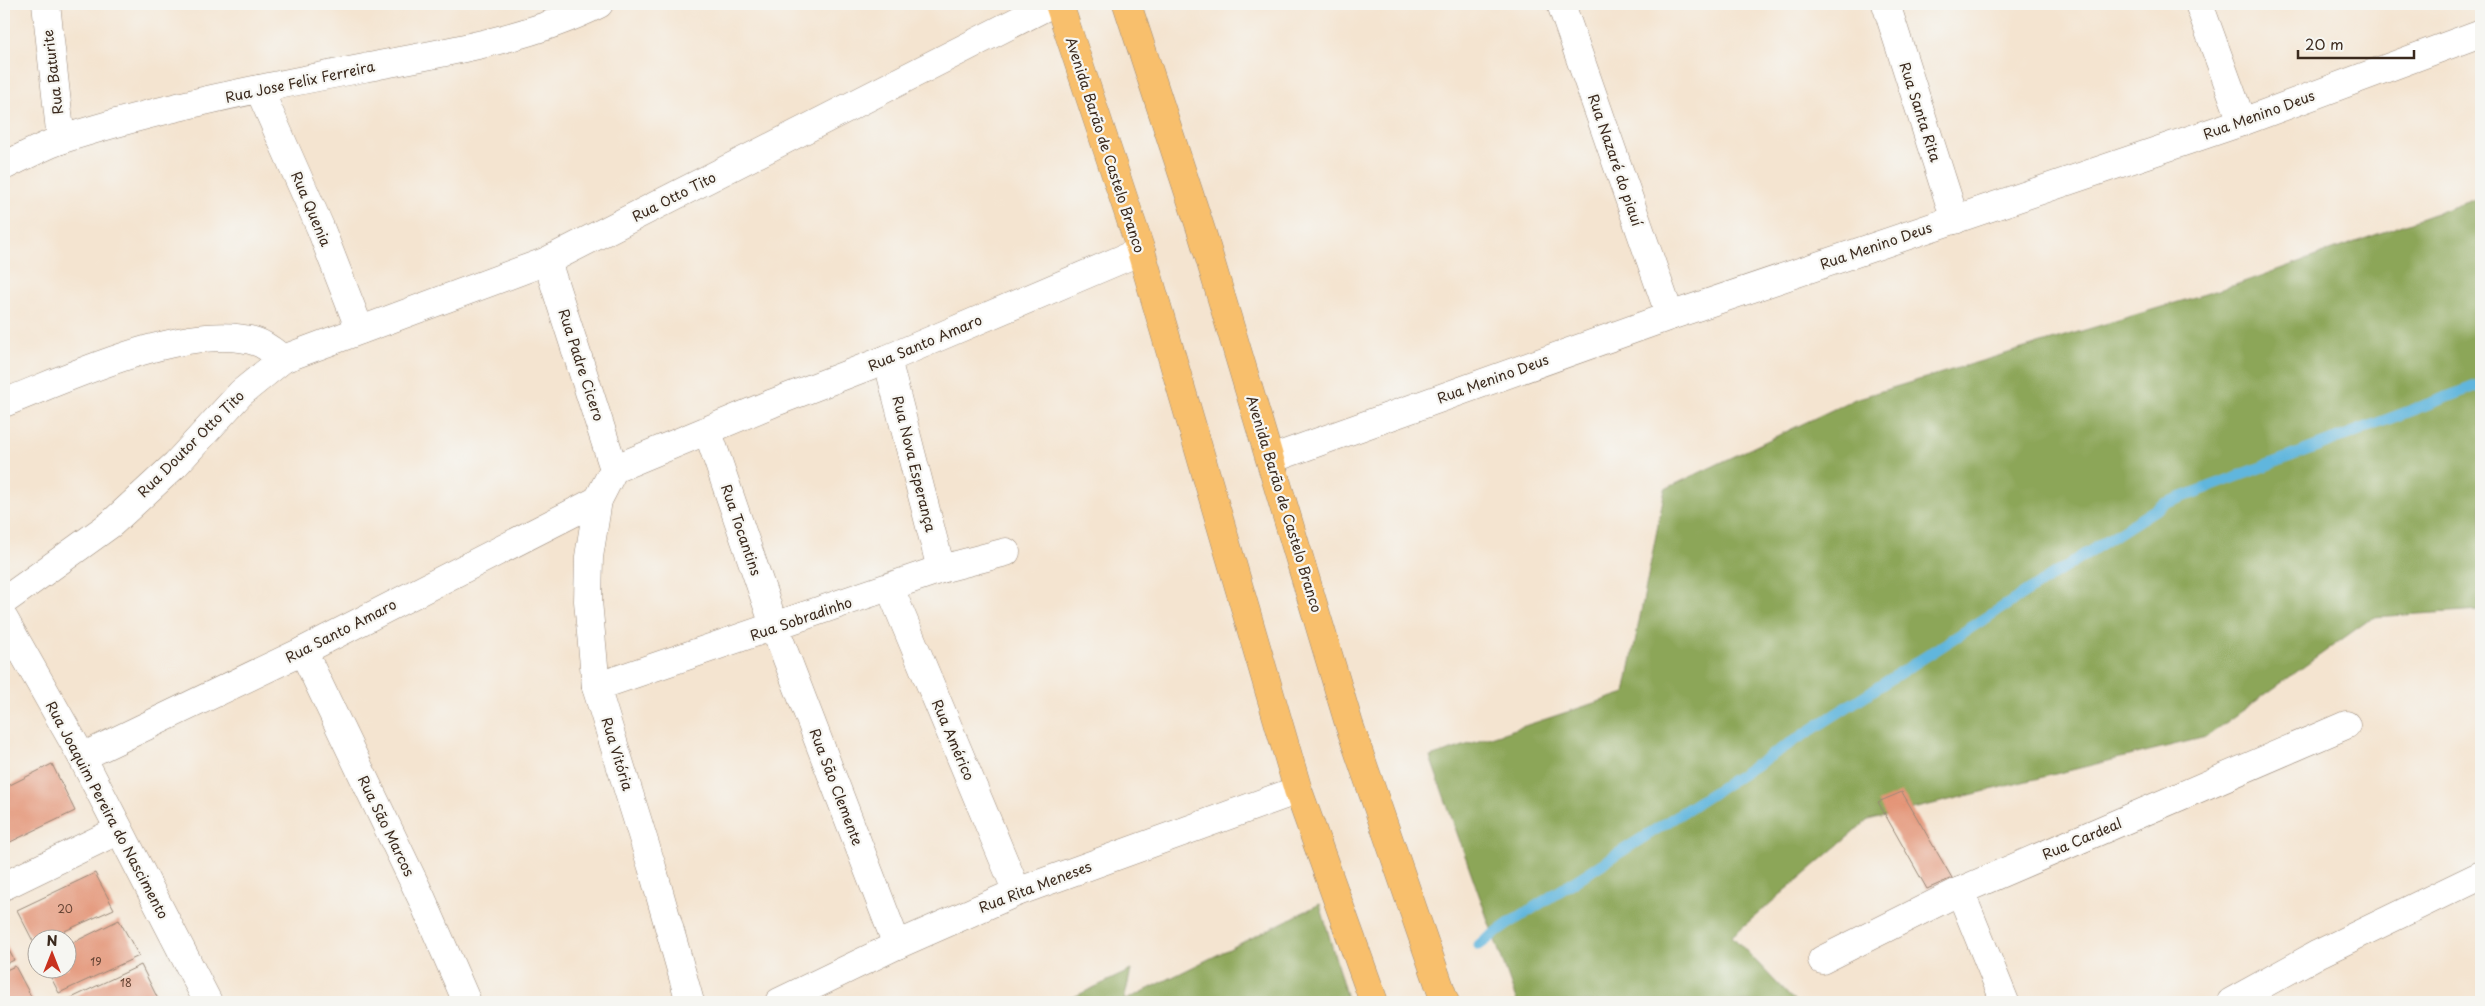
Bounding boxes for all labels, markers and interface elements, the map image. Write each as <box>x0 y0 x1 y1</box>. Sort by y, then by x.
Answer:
scale bar <box>2298 28 2414 60</box>
street label: Rua Baturite <box>37 29 68 116</box>
text: 20 m <box>2305 32 2344 55</box>
street label: Avenida Barão de Castelo Branco <box>1061 34 1150 256</box>
street label: Rua Jose Felix Ferreira <box>223 55 377 108</box>
street label: Rua Santa Rita <box>1894 59 1947 165</box>
street label: Rua Menino Deus <box>2200 85 2318 144</box>
street label: Rua Nazaré do piauí <box>1583 91 1648 229</box>
street label: Rua Otto Tito <box>628 166 720 227</box>
street label: Rua Quenia <box>286 168 337 250</box>
street label: Rua Menino Deus <box>1817 216 1935 275</box>
street label: Rua Padre Cicero <box>553 306 610 424</box>
street label: Rua Santo Amaro <box>864 309 985 376</box>
street label: Rua Menino Deus <box>1434 349 1552 408</box>
street label: Rua Doutor Otto Tito <box>132 385 249 502</box>
street label: Rua Nova Esperança <box>887 393 942 535</box>
street label: Avenida Barão de Castelo Branco <box>1241 393 1328 615</box>
street label: Rua Tocantins <box>716 481 767 578</box>
street label: Rua Sobradinho <box>747 591 855 646</box>
street label: Rua Santo Amaro <box>282 593 400 668</box>
street label: Rua Américo <box>927 696 980 784</box>
street label: Rua Joaquim Pereira do Nascimento <box>41 697 174 923</box>
street label: Rua Vitória <box>596 715 639 793</box>
street label: Rua São Clemente <box>804 725 869 849</box>
street label: Rua São Marcos <box>353 772 420 880</box>
street label: Rua Cardeal <box>2039 812 2125 865</box>
street label: Rua Rita Meneses <box>975 855 1094 918</box>
house number: 20 <box>57 900 73 917</box>
north arrow <box>28 928 78 978</box>
text: N <box>46 930 58 951</box>
house number: 19 <box>90 953 102 970</box>
house number: 18 <box>120 974 132 991</box>

